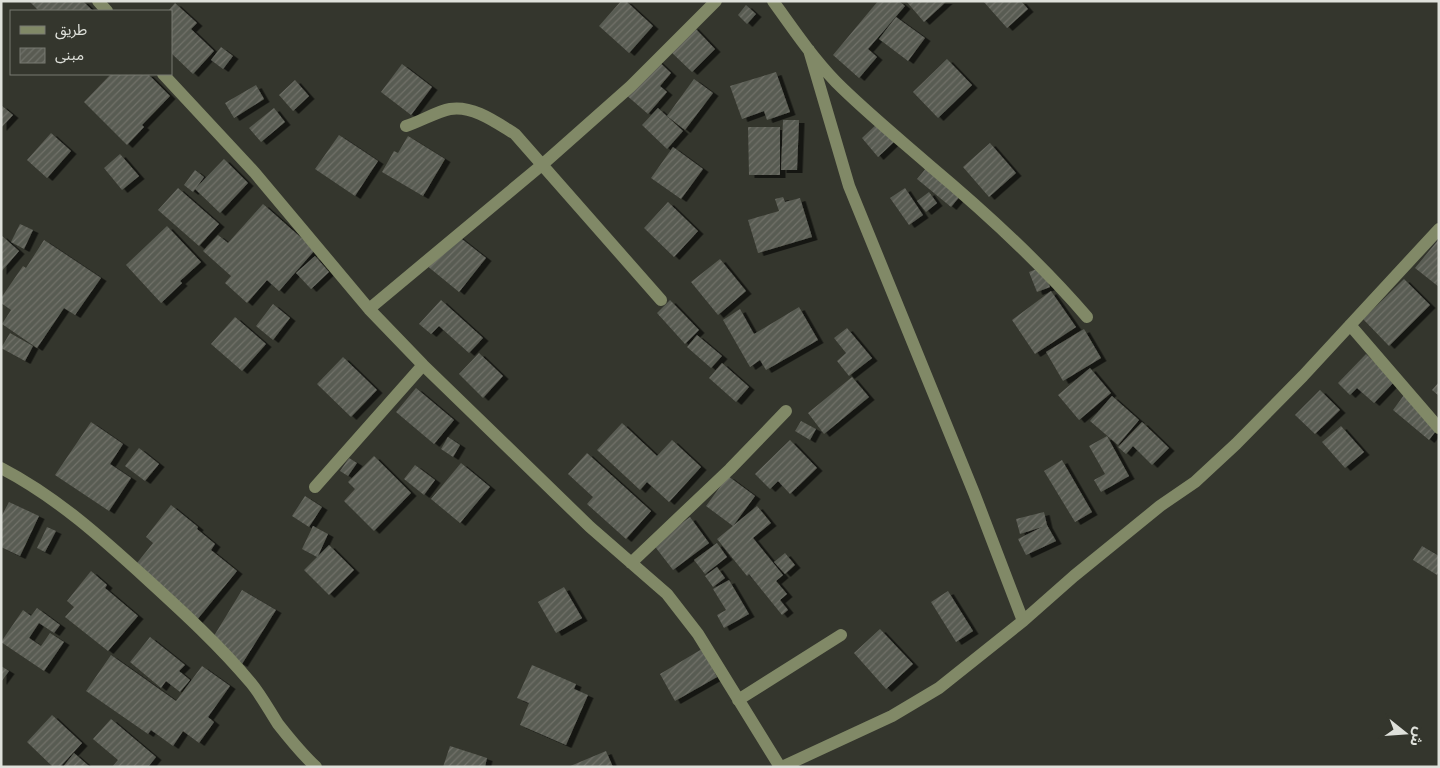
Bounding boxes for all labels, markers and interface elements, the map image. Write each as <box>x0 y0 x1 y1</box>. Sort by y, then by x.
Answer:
legend <box>10 10 172 75</box>
text: طريق <box>55 20 87 41</box>
text: مبنى <box>55 45 84 66</box>
north arrow <box>1380 708 1430 758</box>
text: ش <box>1404 724 1429 749</box>

